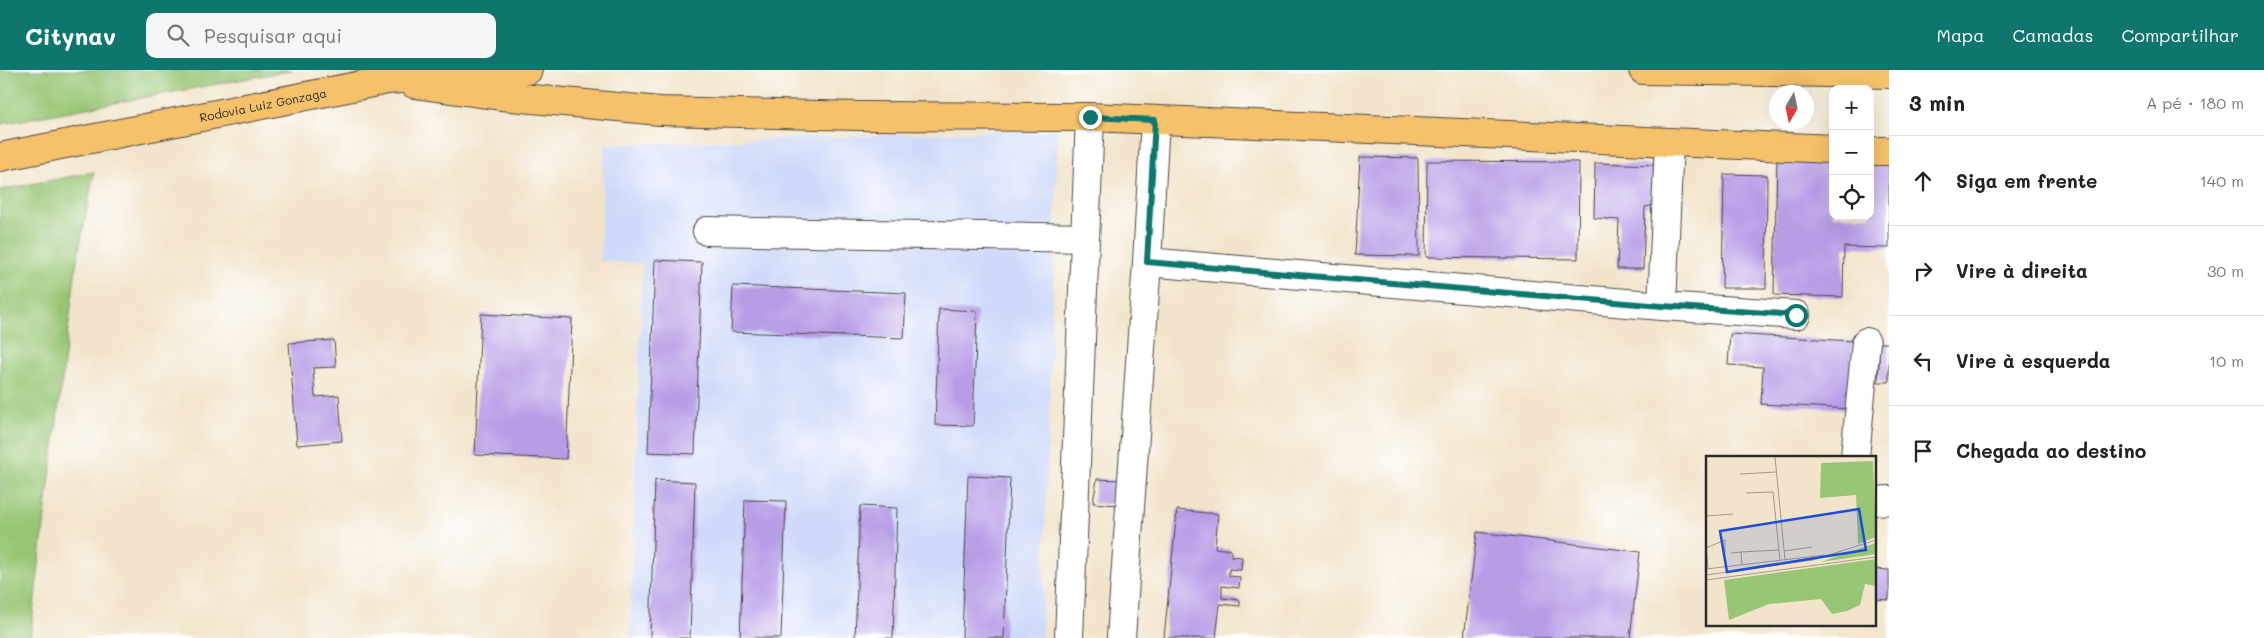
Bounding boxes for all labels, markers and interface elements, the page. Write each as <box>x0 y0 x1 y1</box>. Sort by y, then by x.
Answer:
search box <box>146 13 496 58</box>
text: Citynav <box>25 20 116 51</box>
icon: search <box>164 21 192 49</box>
text: Pesquisar aqui <box>204 23 342 48</box>
text: Mapa <box>1937 23 1984 47</box>
text: Camadas <box>2012 23 2093 47</box>
text: Compartilhar <box>2121 23 2239 47</box>
street label: Rodovia Luiz Gonzaga <box>198 84 328 125</box>
north arrow <box>1769 85 1814 130</box>
map controls <box>1829 85 1874 220</box>
button: + <box>1829 85 1874 130</box>
text: 3 min <box>1909 89 1965 116</box>
text: A pé · 180 m <box>2146 92 2244 113</box>
route end <box>1079 106 1102 129</box>
button: − <box>1829 130 1874 175</box>
icon: ahead <box>1909 167 1937 195</box>
text: Siga em frente <box>1956 168 2097 193</box>
text: 140 m <box>2200 170 2244 191</box>
button: locate <box>1829 175 1874 220</box>
icon: right <box>1909 257 1937 285</box>
text: Vire à direita <box>1956 258 2088 283</box>
text: 30 m <box>2207 260 2244 281</box>
route start <box>1785 304 1808 327</box>
icon: left <box>1909 347 1937 375</box>
text: Vire à esquerda <box>1956 348 2111 373</box>
text: 10 m <box>2209 350 2244 371</box>
icon: arrive <box>1909 437 1937 465</box>
text: Chegada ao destino <box>1956 438 2146 463</box>
inset map <box>1706 456 1876 626</box>

